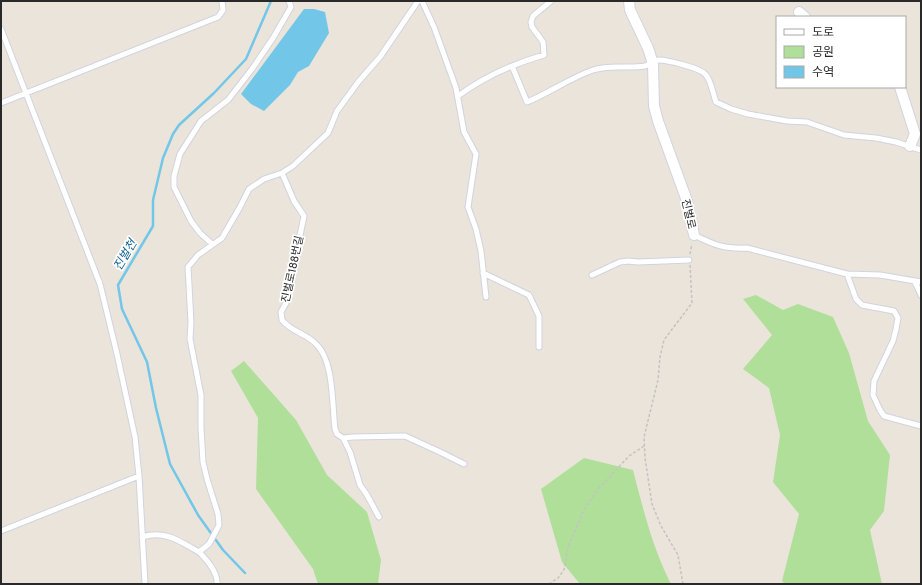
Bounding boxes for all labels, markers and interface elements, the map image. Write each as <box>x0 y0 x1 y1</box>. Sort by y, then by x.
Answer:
legend <box>776 16 906 88</box>
text: 도로 <box>812 25 834 41</box>
text: 공원 <box>812 45 834 61</box>
text: 수역 <box>812 65 834 81</box>
street label: 진벌로 <box>678 198 698 231</box>
street label: 진벌로188번길 <box>279 234 307 304</box>
water label: 진벌천 <box>110 236 142 274</box>

